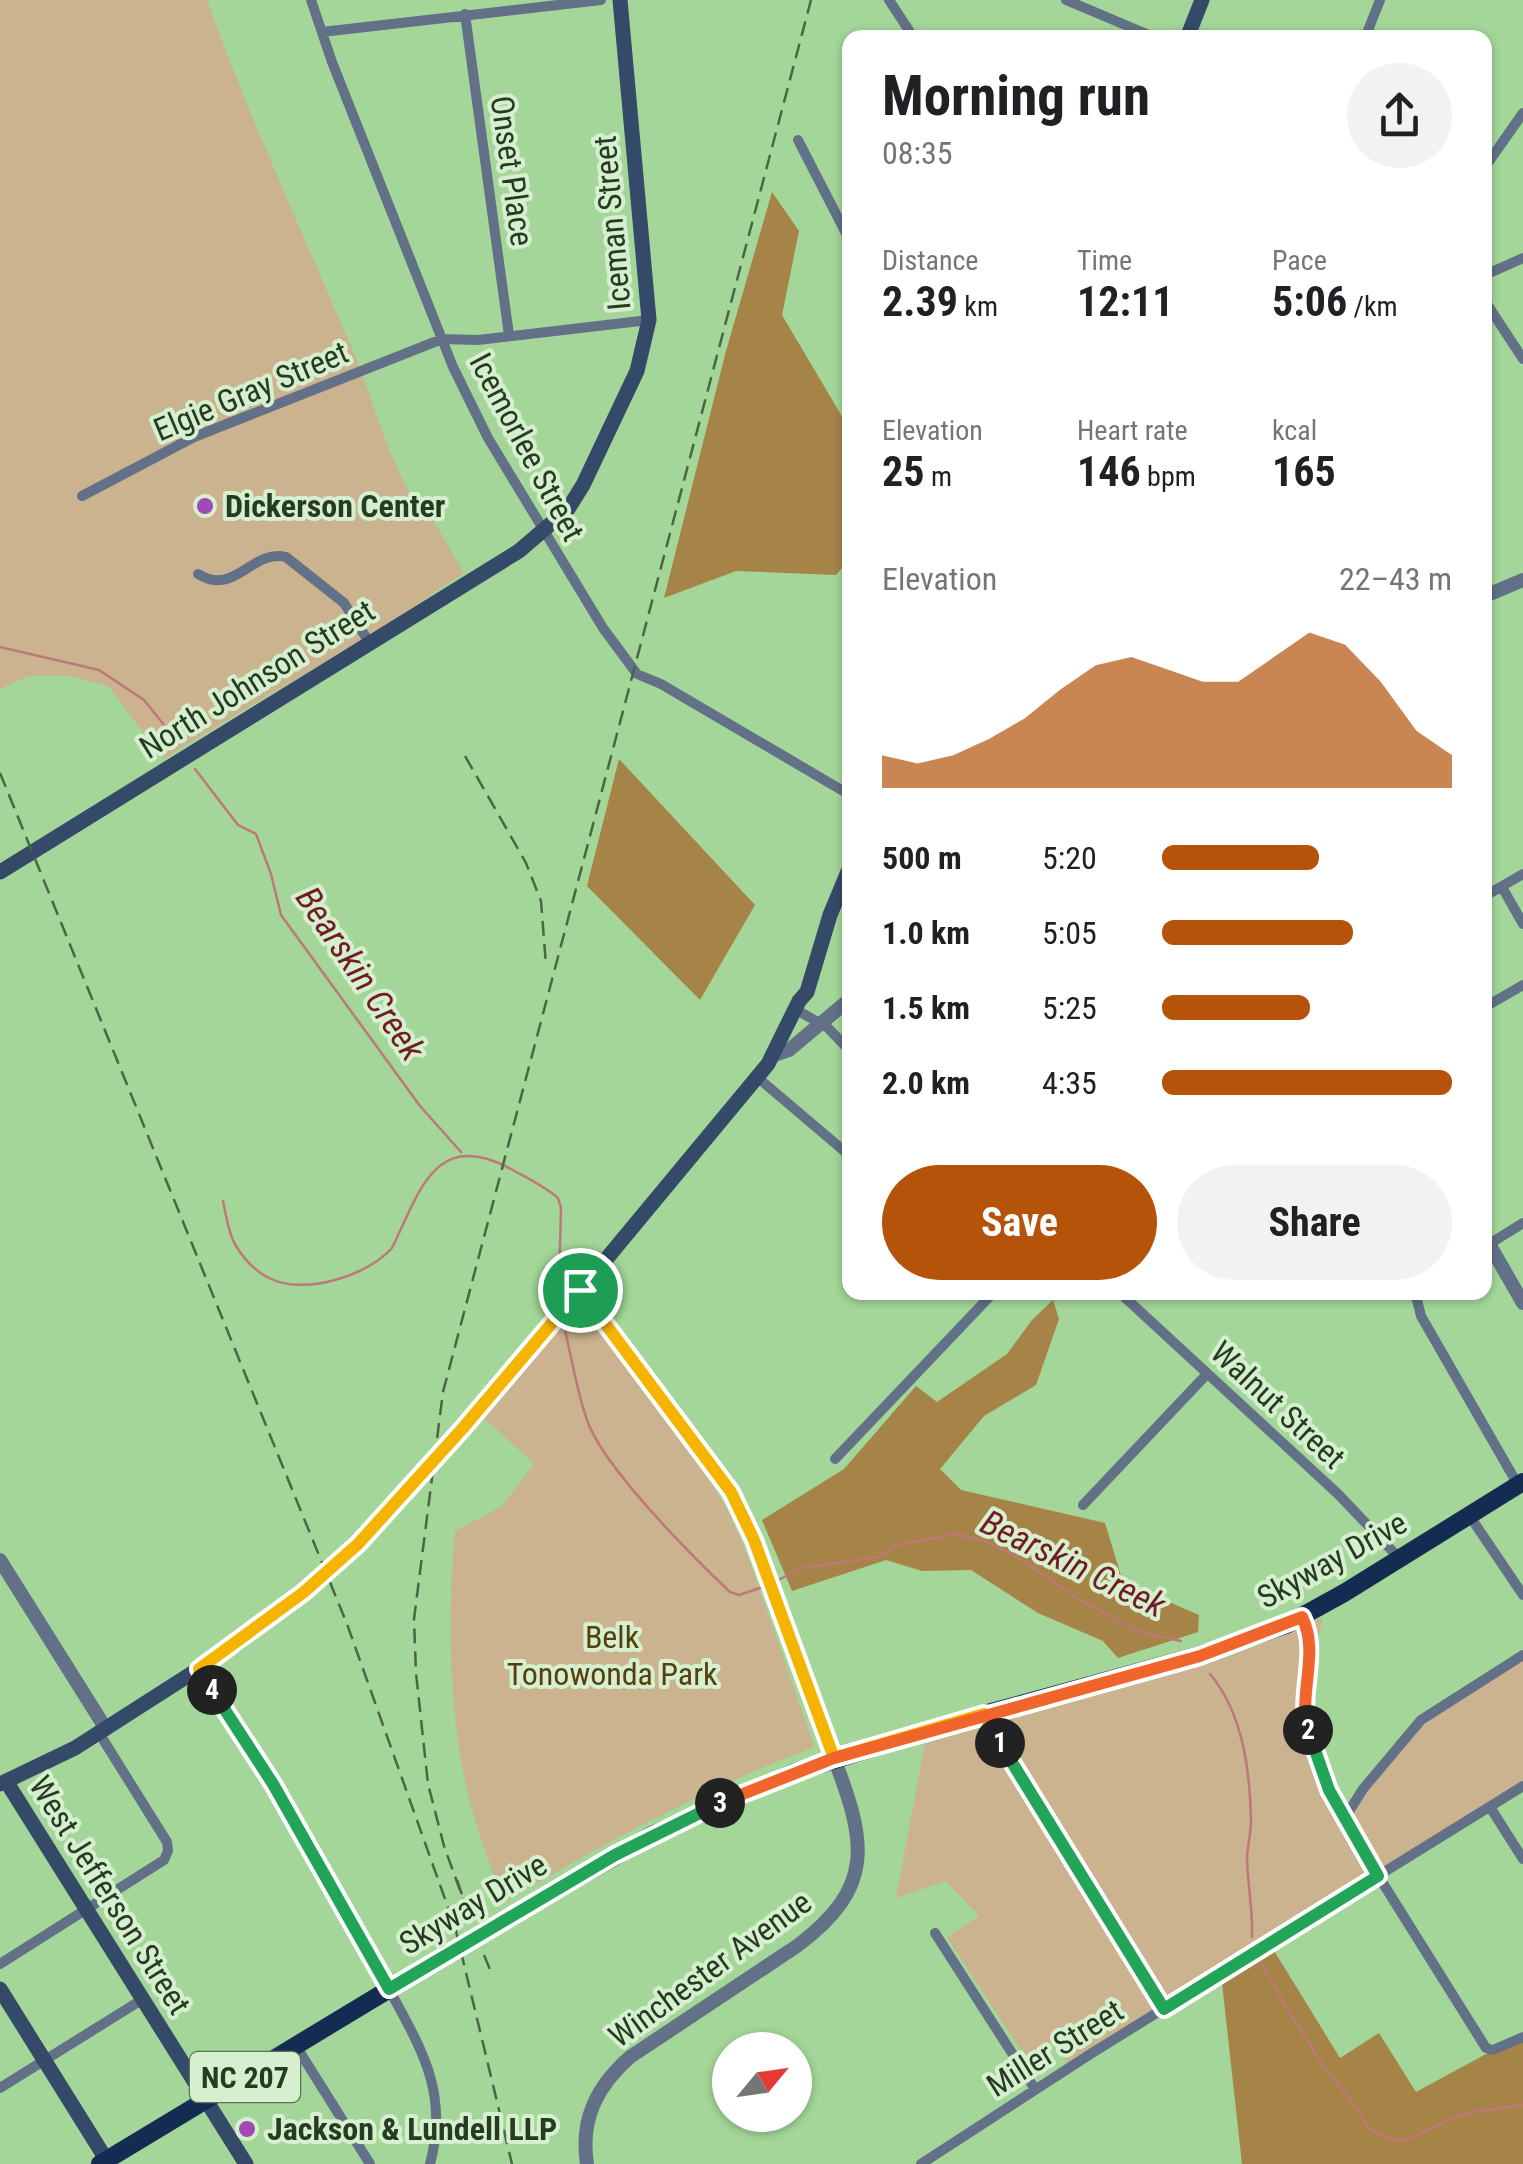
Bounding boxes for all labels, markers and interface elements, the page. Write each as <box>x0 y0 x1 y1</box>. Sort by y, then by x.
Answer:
button: share <box>1347 63 1452 168</box>
text: Morning run <box>882 64 1150 128</box>
street label: Onset Place <box>483 93 541 249</box>
street label: Iceman Street <box>585 134 639 312</box>
text: 08:35 <box>882 134 953 172</box>
text: Distance <box>882 244 979 277</box>
text: Time <box>1077 244 1132 277</box>
text: Pace <box>1272 244 1327 277</box>
text: 2.39 <box>882 277 958 326</box>
text: 12:11 <box>1077 277 1173 326</box>
text: 5:06 <box>1272 277 1347 326</box>
text: km <box>958 290 998 323</box>
text: /km <box>1347 290 1398 323</box>
street label: Elgie Gray Street <box>148 333 354 449</box>
street label: Icemorlee Street <box>462 347 592 547</box>
text: Elevation <box>882 414 983 447</box>
text: Heart rate <box>1077 414 1188 447</box>
text: kcal <box>1272 414 1317 447</box>
text: 25 <box>882 447 924 496</box>
text: 146 <box>1077 447 1141 496</box>
text: 165 <box>1272 447 1336 496</box>
text: m <box>924 460 952 493</box>
text: bpm <box>1141 460 1196 493</box>
place label: Dickerson Center <box>225 487 445 525</box>
marker: Dickerson Center <box>194 495 216 517</box>
text: Elevation <box>882 560 997 598</box>
text: 22–43 m <box>1339 560 1452 598</box>
street label: North Johnson Street <box>133 591 381 767</box>
text: 500 m <box>882 839 962 877</box>
text: 5:20 <box>1042 839 1097 877</box>
water label: Bearskin Creek <box>287 879 433 1069</box>
text: 1.0 km <box>882 914 970 952</box>
text: 5:05 <box>1042 914 1097 952</box>
text: 1.5 km <box>882 989 970 1027</box>
text: 5:25 <box>1042 989 1097 1027</box>
text: 2.0 km <box>882 1064 970 1102</box>
text: 4:35 <box>1042 1064 1097 1102</box>
button: Save <box>882 1165 1157 1280</box>
button: Share <box>1177 1165 1452 1280</box>
pin <box>538 1248 623 1333</box>
icon: arrive <box>553 1263 608 1318</box>
street label: Walnut Street <box>1203 1333 1353 1477</box>
water label: Bearskin Creek <box>974 1502 1173 1627</box>
street label: Skyway Drive <box>1251 1503 1413 1617</box>
park label: Belk Tonowonda Park <box>507 1618 718 1693</box>
pin: 4 <box>187 1665 237 1715</box>
text: 4 <box>205 1673 219 1706</box>
pin: 2 <box>1283 1705 1333 1755</box>
text: 2 <box>1301 1713 1315 1746</box>
pin: 1 <box>975 1718 1025 1768</box>
text: 1 <box>993 1726 1007 1759</box>
street label: West Jefferson Street <box>21 1769 199 2021</box>
pin: 3 <box>695 1778 745 1828</box>
text: 3 <box>713 1786 727 1819</box>
street label: Skyway Drive <box>393 1845 553 1963</box>
street label: Winchester Avenue <box>601 1883 819 2055</box>
street label: Miller Street <box>980 1991 1130 2105</box>
north arrow <box>712 2032 812 2132</box>
map controls <box>712 2032 812 2132</box>
road number: NC 207 <box>190 2052 300 2102</box>
place label: Jackson & Lundell LLP <box>267 2110 557 2148</box>
marker: Jackson & Lundell LLP <box>236 2118 258 2140</box>

